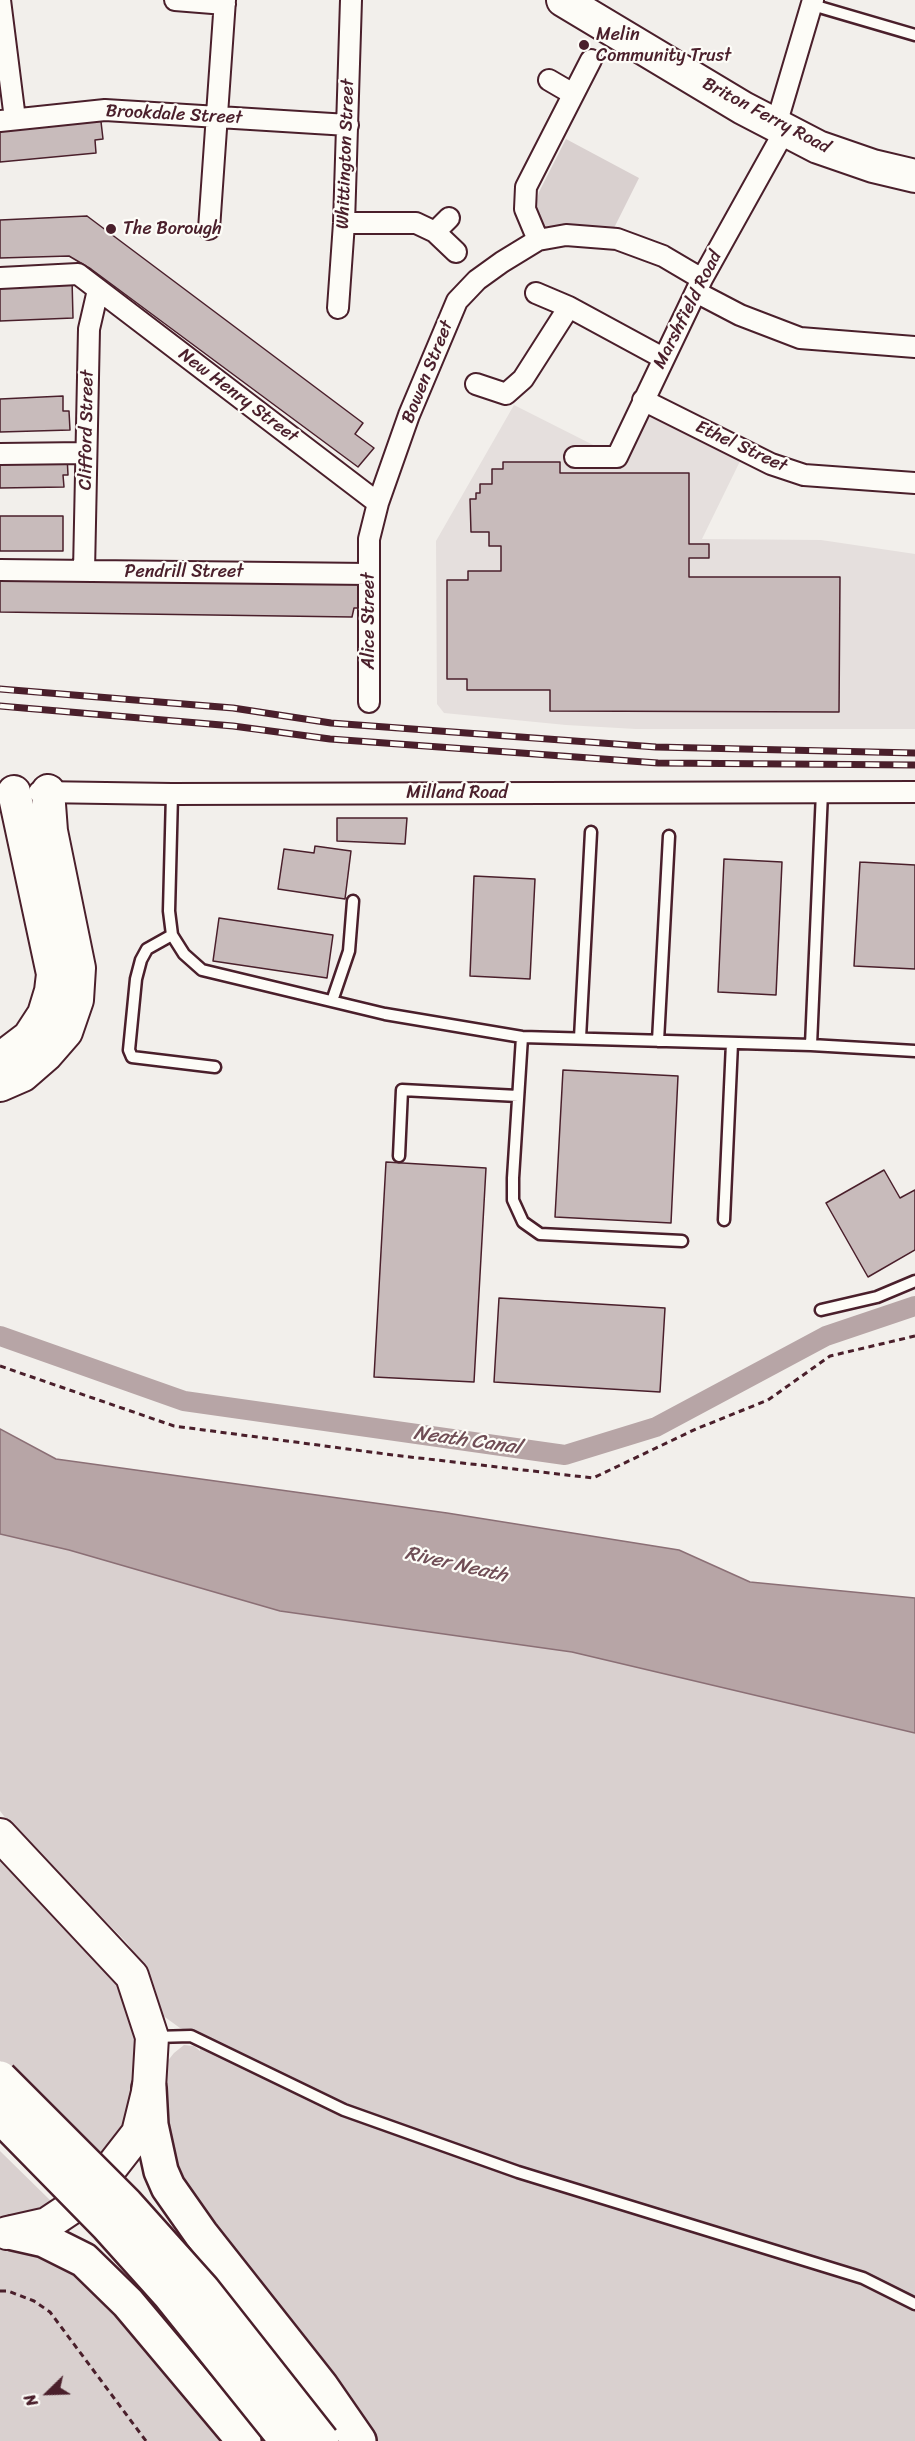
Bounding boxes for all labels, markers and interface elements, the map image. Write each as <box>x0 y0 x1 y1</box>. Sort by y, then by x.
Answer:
place label: Melin Community Trust <box>596 24 731 66</box>
marker: Melin Community Trust <box>577 38 591 52</box>
street label: Briton Ferry Road <box>698 73 834 159</box>
street label: Whittington Street <box>333 78 359 230</box>
street label: Brookdale Street <box>105 101 243 129</box>
place label: The Borough <box>123 218 222 240</box>
marker: The Borough <box>104 222 118 236</box>
street label: Marshfield Road <box>649 248 727 372</box>
street label: Bowen Street <box>398 317 458 427</box>
street label: New Henry Street <box>174 344 302 448</box>
street label: Clifford Street <box>75 370 99 490</box>
street label: Ethel Street <box>692 416 790 478</box>
street label: Pendrill Street <box>125 561 243 583</box>
street label: Alice Street <box>358 572 380 670</box>
street label: Milland Road <box>406 782 508 804</box>
water label: Neath Canal <box>412 1422 522 1460</box>
water label: River Neath <box>403 1542 509 1588</box>
north arrow <box>18 2363 78 2423</box>
text: N <box>15 2389 46 2411</box>

